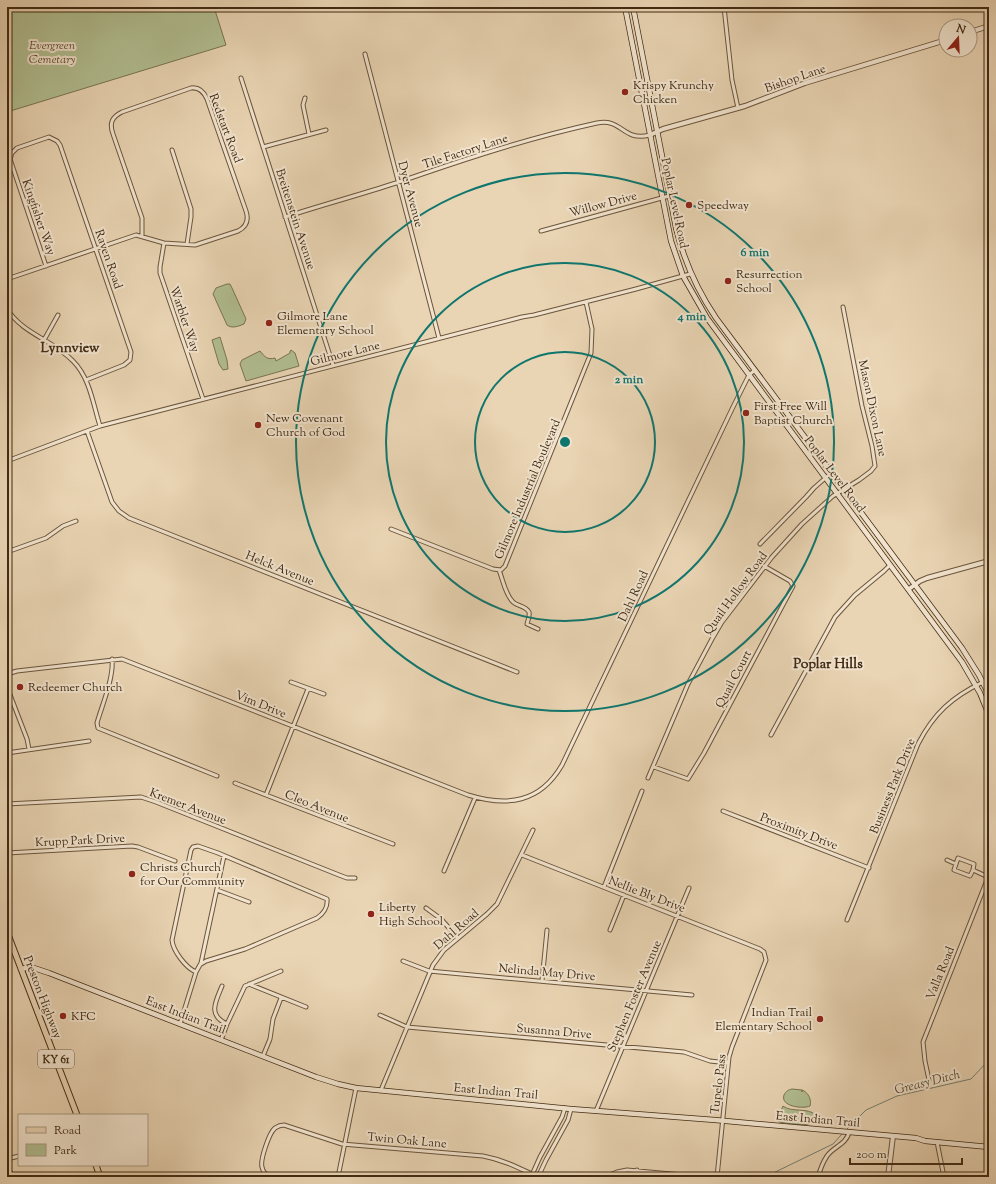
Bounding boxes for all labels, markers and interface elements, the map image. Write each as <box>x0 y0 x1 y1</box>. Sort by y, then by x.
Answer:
north arrow <box>938 18 978 58</box>
text: N <box>953 20 968 39</box>
park label: Evergreen Cemetary <box>29 37 76 69</box>
street label: Bishop Lane <box>762 60 829 98</box>
place label: Krispy Krunchy Chicken <box>633 77 714 109</box>
marker: Krispy Krunchy Chicken <box>620 87 630 97</box>
street label: Redstart Road <box>204 91 247 166</box>
street label: Tile Factory Lane <box>420 130 511 174</box>
street label: Poplar Level Road <box>656 156 692 250</box>
street label: Dyer Avenue <box>393 159 428 230</box>
street label: Breitenstein Avenue <box>270 166 320 273</box>
street label: Kingfisher Way <box>17 177 60 258</box>
street label: Willow Drive <box>567 187 639 223</box>
place label: Speedway <box>697 197 749 215</box>
marker: Speedway <box>684 200 694 210</box>
street label: Raven Road <box>89 227 127 292</box>
text: 6 min <box>741 244 770 262</box>
place label: Resurrection School <box>736 266 803 298</box>
marker: Resurrection School <box>723 276 733 286</box>
street label: Warbler Way <box>164 284 204 355</box>
place label: Gilmore Lane Elementary School <box>277 308 374 340</box>
text: 4 min <box>676 308 707 326</box>
marker: Gilmore Lane Elementary School <box>264 318 274 328</box>
street label: Gilmore Lane <box>309 337 382 371</box>
district label: Lynnview <box>40 339 100 359</box>
street label: Mason Dixon Lane <box>853 358 891 459</box>
text: 2 min <box>615 371 644 389</box>
place label: First Free Will Baptist Church <box>754 398 833 430</box>
marker: First Free Will Baptist Church <box>741 408 751 418</box>
place label: New Covenant Church of God <box>266 410 346 442</box>
street label: Gilmore Industrial Boulevard <box>490 416 566 562</box>
marker: New Covenant Church of God <box>253 420 263 430</box>
street label: Poplar Level Road <box>799 432 869 517</box>
centre of rings <box>558 435 572 449</box>
street label: Helck Avenue <box>242 547 317 591</box>
street label: Quail Hollow Road <box>699 548 772 639</box>
street label: Dahl Road <box>614 568 654 625</box>
street label: Quail Court <box>711 647 757 712</box>
district label: Poplar Hills <box>793 655 863 675</box>
place label: Redeemer Church <box>28 679 123 697</box>
marker: Redeemer Church <box>15 682 25 692</box>
street label: Vim Drive <box>232 687 289 723</box>
street label: Business Park Drive <box>866 736 920 837</box>
street label: Kremer Avenue <box>147 784 229 830</box>
street label: Cleo Avenue <box>282 786 352 828</box>
street label: Proximity Drive <box>757 809 841 855</box>
street label: Krupp Park Drive <box>35 830 126 852</box>
place label: Christs Church for Our Community <box>140 859 245 891</box>
marker: Christs Church for Our Community <box>127 869 137 879</box>
street label: Nellie Bly Drive <box>605 872 688 918</box>
place label: Liberty High School <box>379 899 444 931</box>
street label: Dahl Road <box>430 905 483 955</box>
marker: Liberty High School <box>366 909 376 919</box>
street label: Stephen Foster Avenue <box>603 937 667 1055</box>
street label: Valla Road <box>922 944 960 1003</box>
street label: Preston Highway <box>18 953 66 1042</box>
street label: Nelinda May Drive <box>498 960 597 986</box>
street label: East Indian Trail <box>143 992 229 1040</box>
place label: Indian Trail Elementary School <box>715 1004 813 1036</box>
place label: KFC <box>71 1008 96 1026</box>
marker: KFC <box>58 1011 68 1021</box>
marker: Indian Trail Elementary School <box>815 1014 825 1024</box>
street label: Susanna Drive <box>516 1020 593 1044</box>
road number: KY 61 <box>38 1050 74 1068</box>
street label: Tupelo Pass <box>706 1053 732 1115</box>
water label: Greasy Ditch <box>893 1066 963 1100</box>
street label: East Indian Trail <box>453 1079 539 1105</box>
street label: East Indian Trail <box>775 1107 861 1133</box>
legend <box>18 1114 148 1166</box>
text: Road <box>54 1122 81 1140</box>
street label: Twin Oak Lane <box>366 1129 448 1153</box>
scale bar <box>850 1140 962 1166</box>
text: Park <box>54 1142 77 1160</box>
text: 200 m <box>856 1146 887 1164</box>

